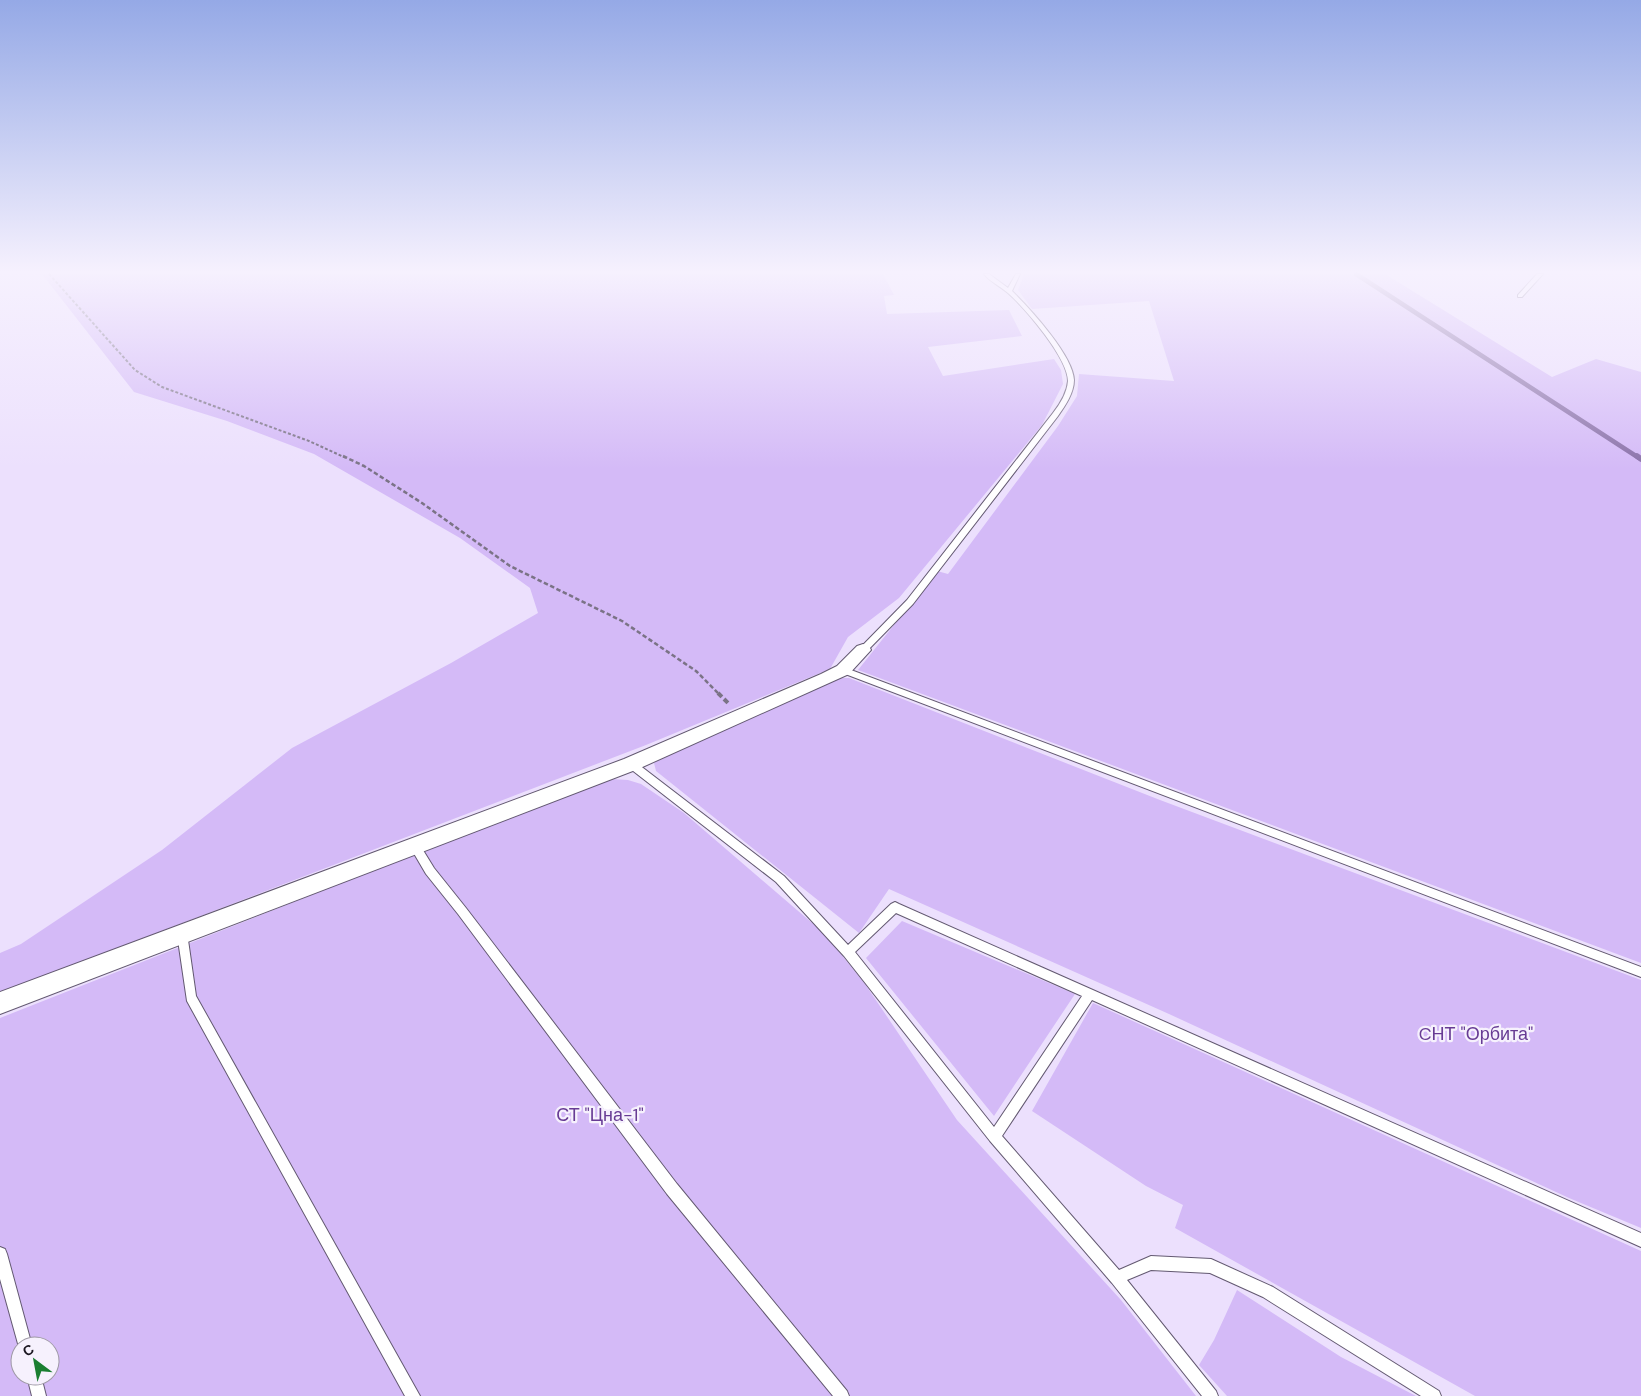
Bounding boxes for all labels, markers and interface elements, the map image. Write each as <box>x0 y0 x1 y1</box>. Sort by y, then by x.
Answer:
park label: CНТ "Орбита" <box>1419 1022 1533 1046</box>
park label: СТ "Цна-1" <box>556 1103 644 1127</box>
north arrow <box>10 1336 60 1386</box>
text: С <box>19 1340 37 1360</box>

